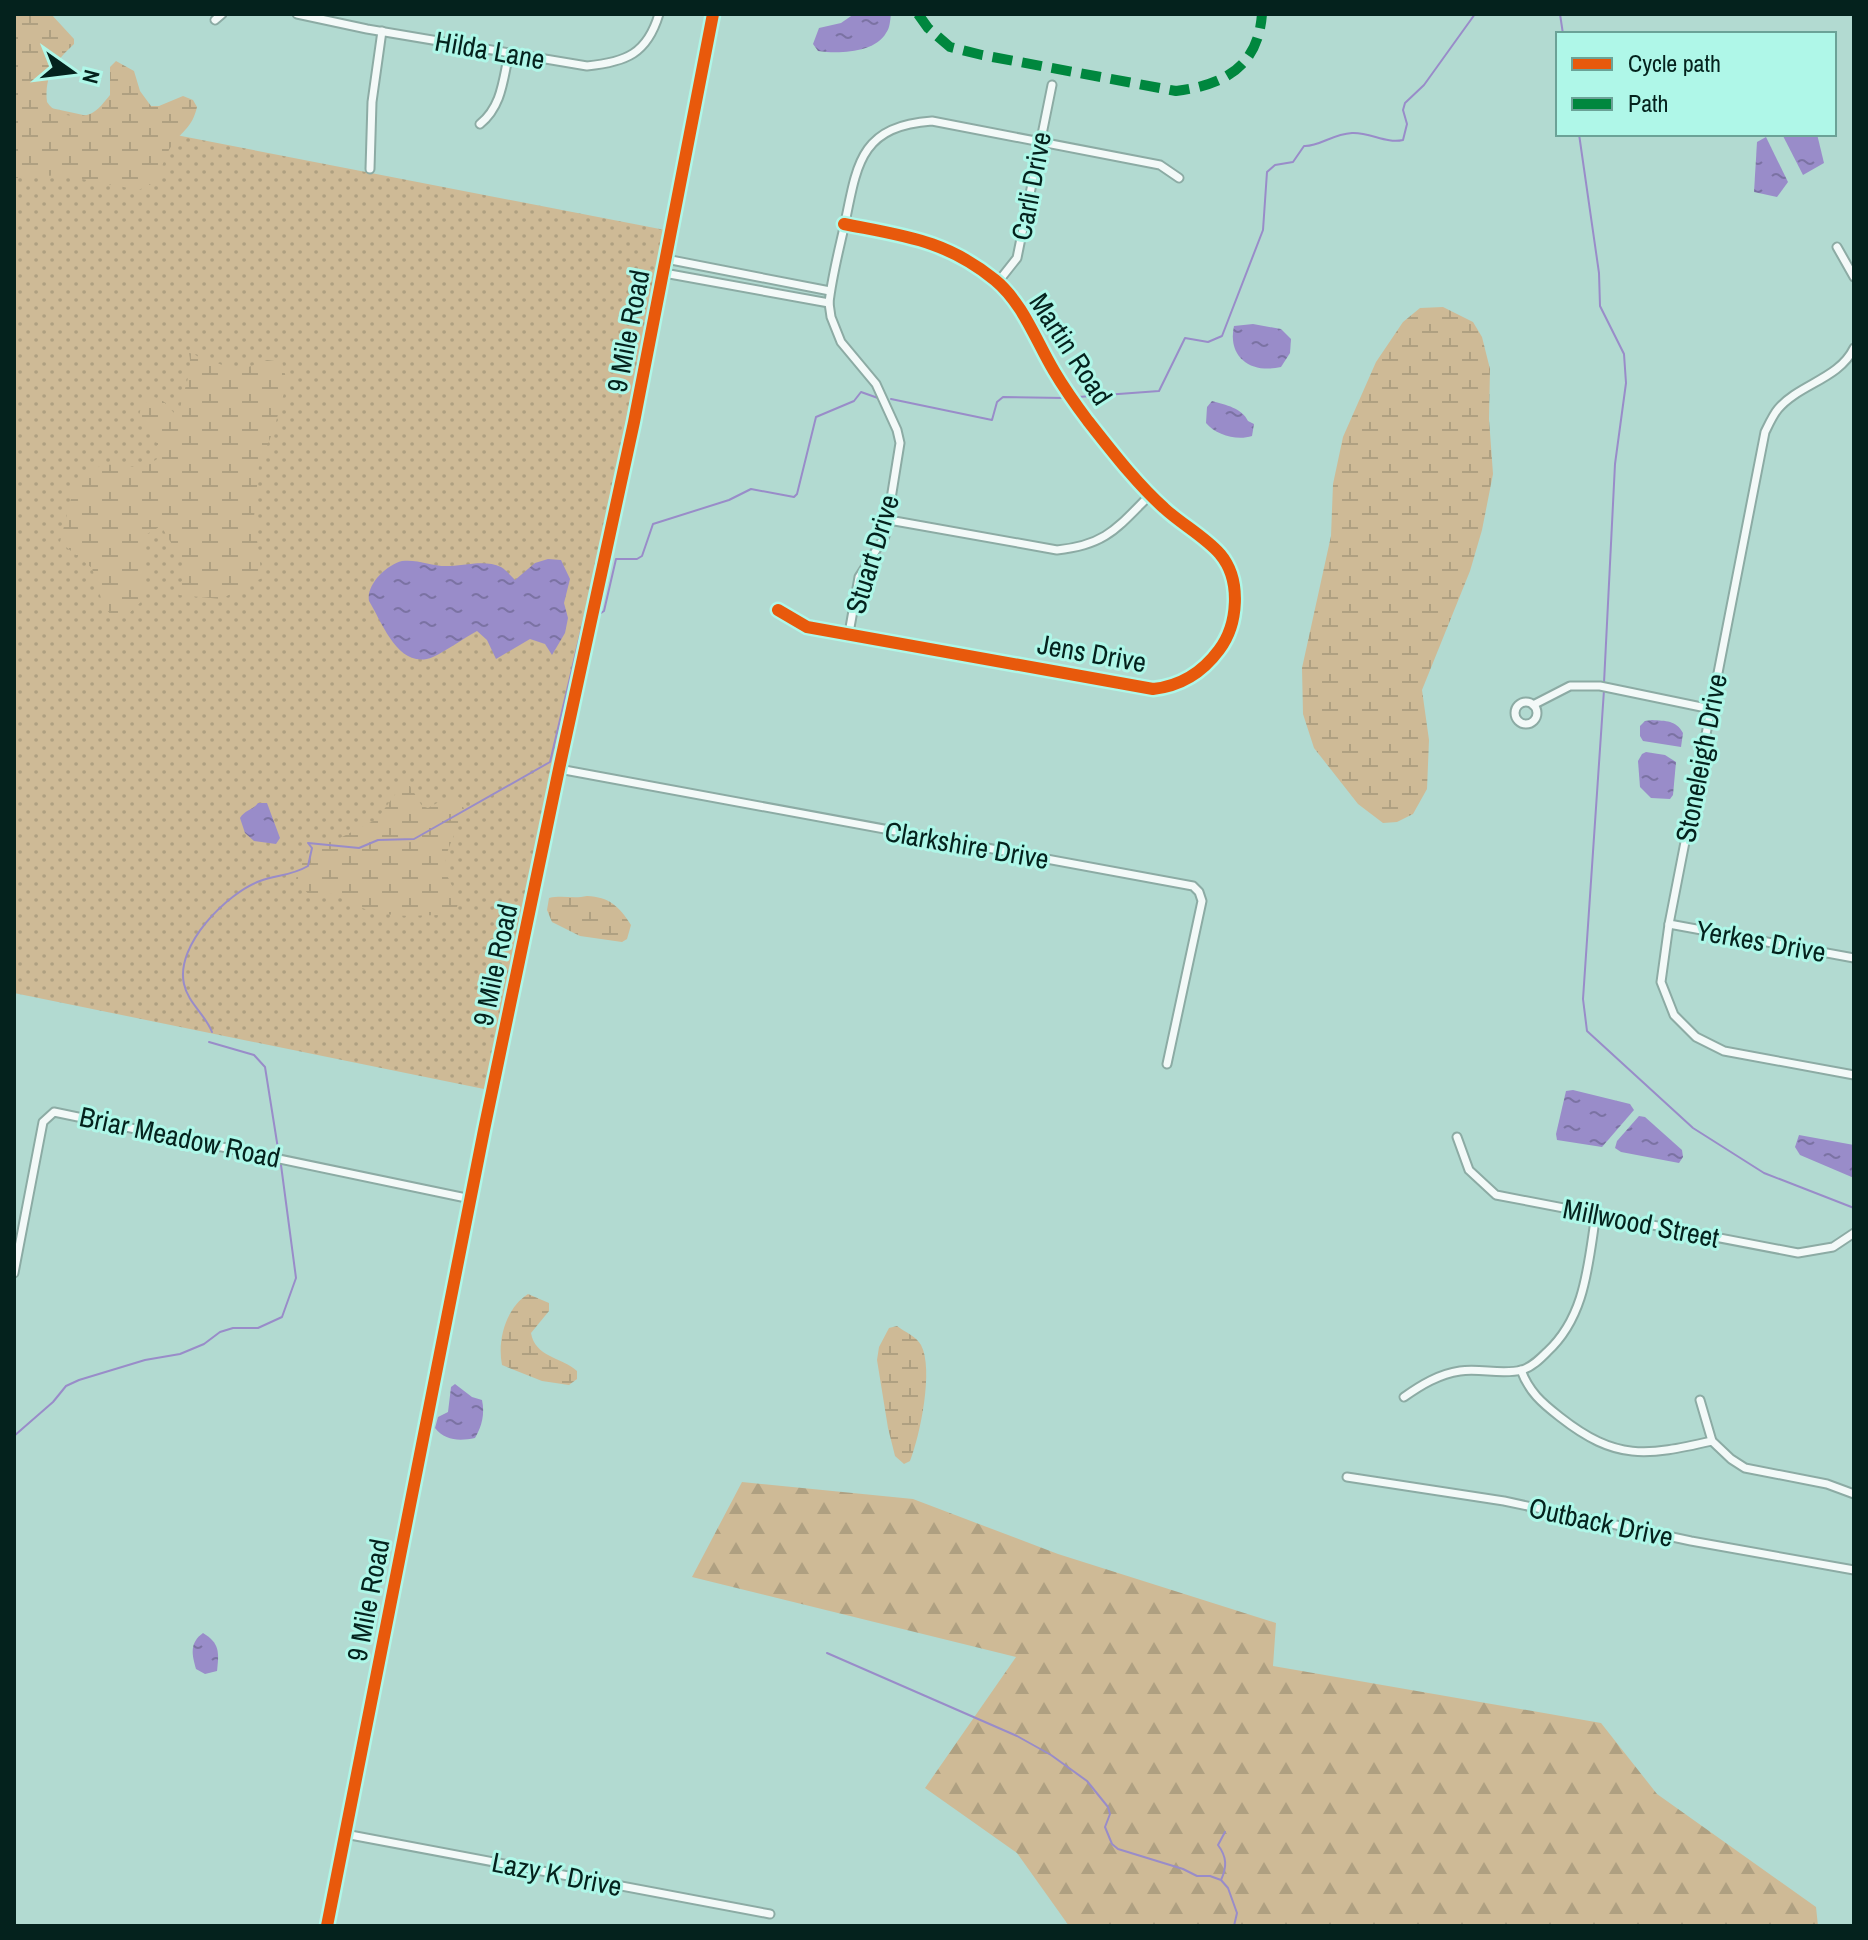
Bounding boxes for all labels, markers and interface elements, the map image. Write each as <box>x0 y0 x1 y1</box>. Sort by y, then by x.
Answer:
street label: Hilda Lane <box>432 22 548 78</box>
north arrow <box>32 32 112 112</box>
legend <box>1556 32 1836 136</box>
text: Cycle path <box>1628 47 1721 79</box>
text: N <box>75 67 108 87</box>
text: Path <box>1628 87 1669 119</box>
street label: Carli Drive <box>1002 129 1060 243</box>
street label: 9 Mile Road <box>598 267 658 395</box>
street label: Martin Road <box>1021 286 1121 412</box>
street label: Stuart Drive <box>836 490 908 618</box>
street label: Jens Drive <box>1035 625 1149 681</box>
street label: Stoneleigh Drive <box>1666 670 1736 846</box>
street label: Clarkshire Drive <box>882 812 1052 878</box>
street label: 9 Mile Road <box>464 901 526 1029</box>
street label: Yerkes Drive <box>1693 911 1829 971</box>
street label: Briar Meadow Road <box>76 1097 284 1177</box>
street label: Millwood Street <box>1560 1189 1722 1257</box>
street label: Outback Drive <box>1525 1488 1677 1556</box>
street label: 9 Mile Road <box>338 1536 398 1664</box>
street label: Lazy K Drive <box>489 1843 625 1905</box>

